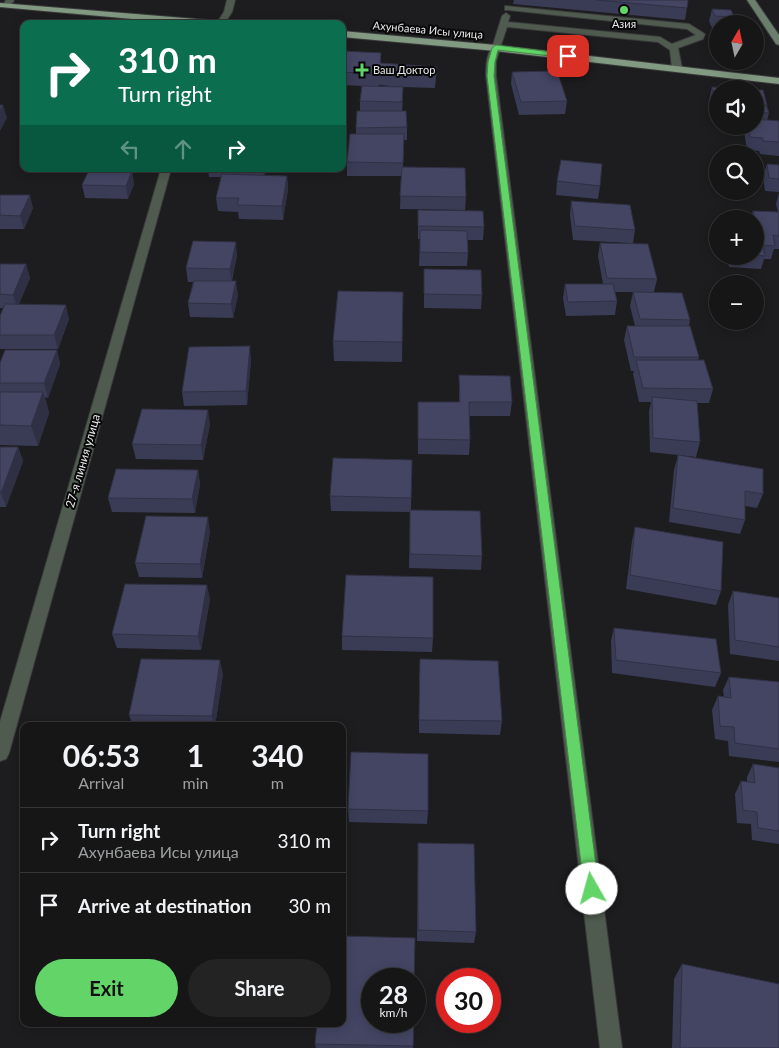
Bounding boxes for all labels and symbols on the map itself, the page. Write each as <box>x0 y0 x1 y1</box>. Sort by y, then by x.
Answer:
marker: Азия <box>618 4 630 16</box>
north arrow <box>709 15 764 70</box>
place label: Азия <box>612 17 636 30</box>
street label: Ахунбаева Исы улица <box>372 18 484 41</box>
pin <box>547 35 589 77</box>
marker: Ваш Доктор <box>355 63 369 77</box>
place label: Ваш Доктор <box>373 63 435 76</box>
street label: 27-я линия улица <box>62 412 103 509</box>
position arrow <box>565 862 617 914</box>
speed limit sign: 30 <box>436 968 501 1033</box>

